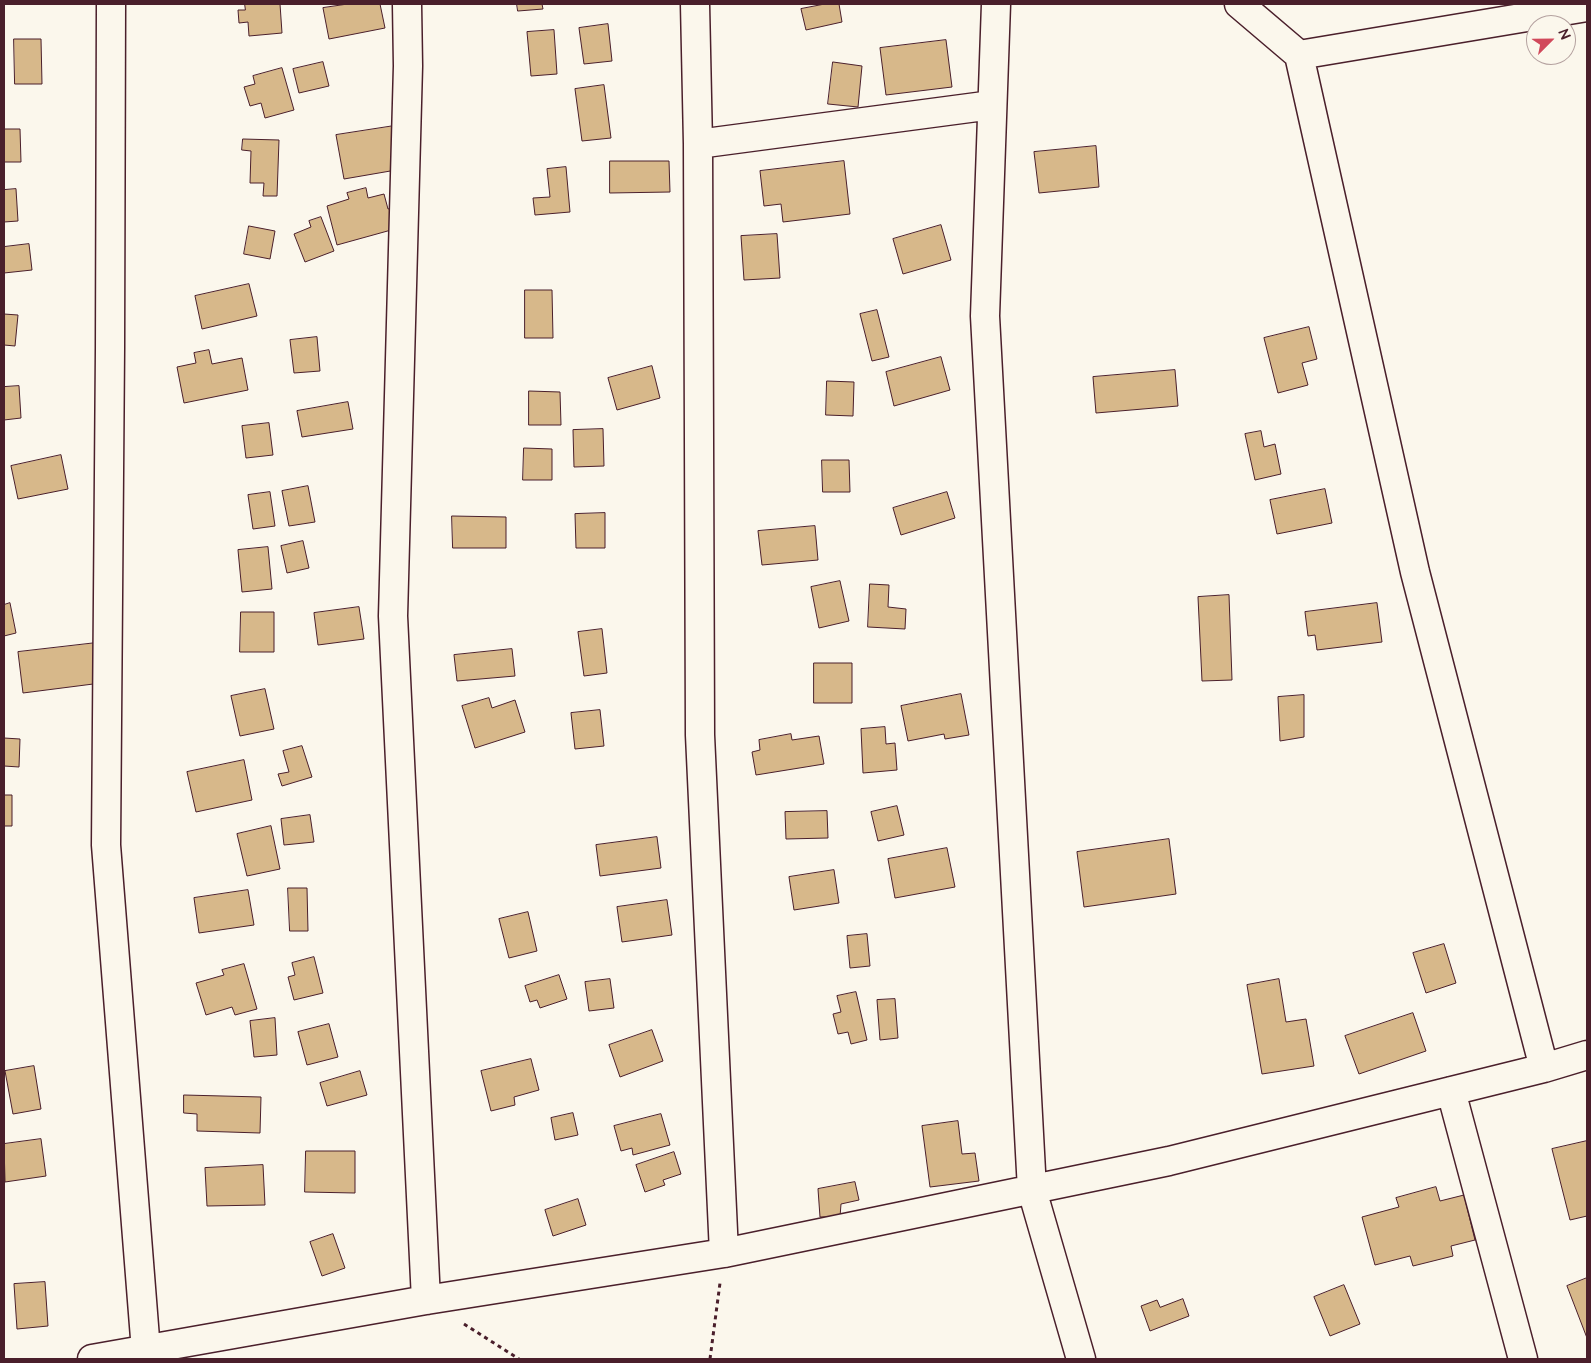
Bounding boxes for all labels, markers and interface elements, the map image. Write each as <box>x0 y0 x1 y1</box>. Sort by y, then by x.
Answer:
north arrow <box>1526 15 1576 65</box>
text: N <box>1553 27 1575 42</box>

